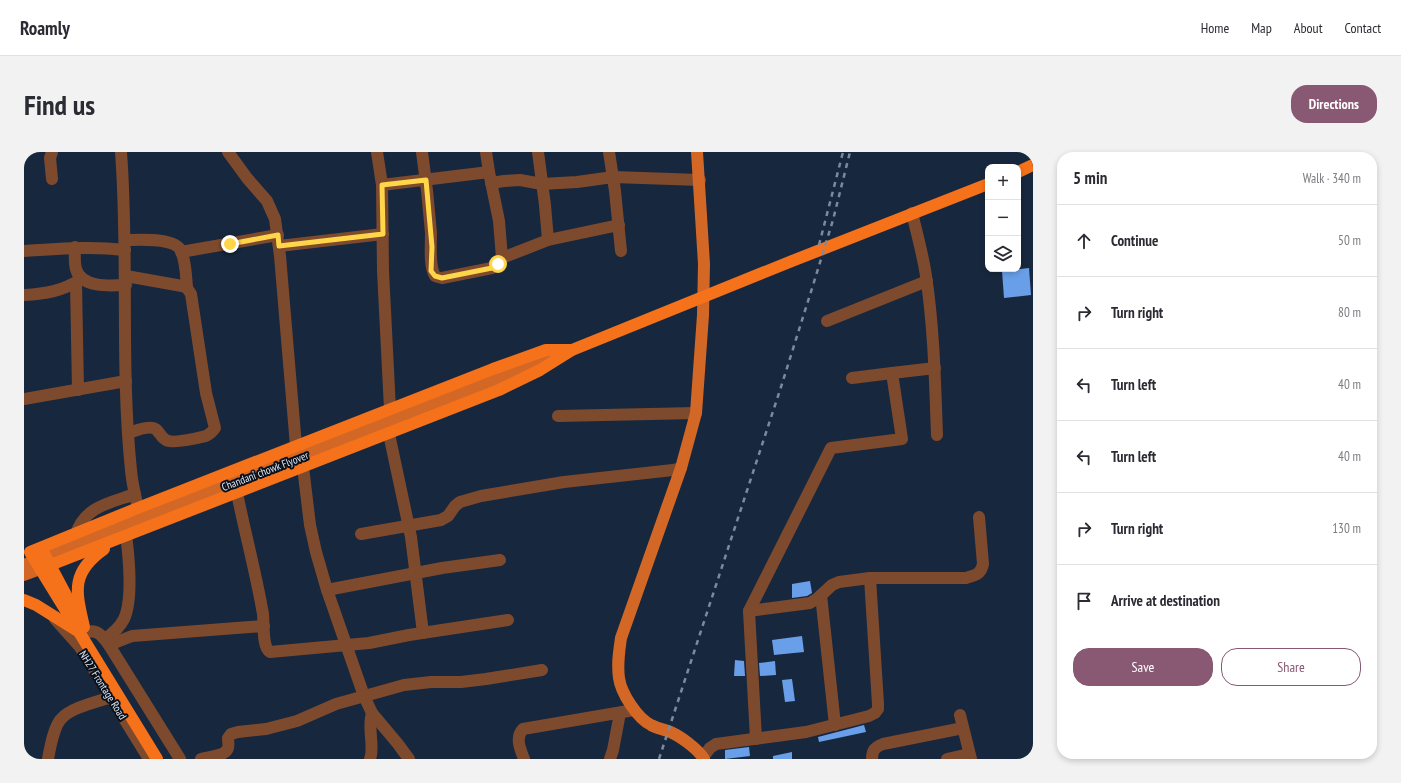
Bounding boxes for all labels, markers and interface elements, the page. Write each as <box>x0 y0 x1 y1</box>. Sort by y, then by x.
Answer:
text: Roamly <box>20 16 70 40</box>
text: Home <box>1201 19 1229 37</box>
text: Map <box>1251 19 1272 37</box>
text: About <box>1294 19 1323 37</box>
text: Contact <box>1345 19 1381 37</box>
button: Directions <box>1291 85 1377 123</box>
text: Find us <box>24 86 95 123</box>
map controls <box>985 164 1021 272</box>
button: + <box>985 164 1021 200</box>
text: 5 min <box>1073 167 1107 189</box>
text: Walk · 340 m <box>1303 170 1361 187</box>
button: − <box>985 200 1021 236</box>
icon: ahead <box>1073 230 1095 252</box>
text: Continue <box>1111 231 1158 250</box>
text: 50 m <box>1338 232 1361 249</box>
route end <box>221 235 239 253</box>
button: layers <box>985 236 1021 272</box>
route start <box>489 255 507 273</box>
icon: right <box>1073 302 1095 324</box>
text: Turn right <box>1111 303 1163 322</box>
text: 80 m <box>1338 304 1361 321</box>
icon: left <box>1073 374 1095 396</box>
text: Turn left <box>1111 375 1156 394</box>
text: 40 m <box>1338 376 1361 393</box>
icon: left <box>1073 446 1095 468</box>
text: Turn left <box>1111 447 1156 466</box>
street label: Chandani chowk Flyover <box>220 448 310 494</box>
text: 40 m <box>1338 448 1361 465</box>
icon: right <box>1073 518 1095 540</box>
text: Turn right <box>1111 519 1163 538</box>
text: 130 m <box>1332 520 1361 537</box>
icon: arrive <box>1073 590 1095 612</box>
text: Arrive at destination <box>1111 591 1220 610</box>
street label: NH27 Frontage Road <box>76 648 130 722</box>
button: Save <box>1073 648 1213 686</box>
button: Share <box>1221 648 1361 686</box>

